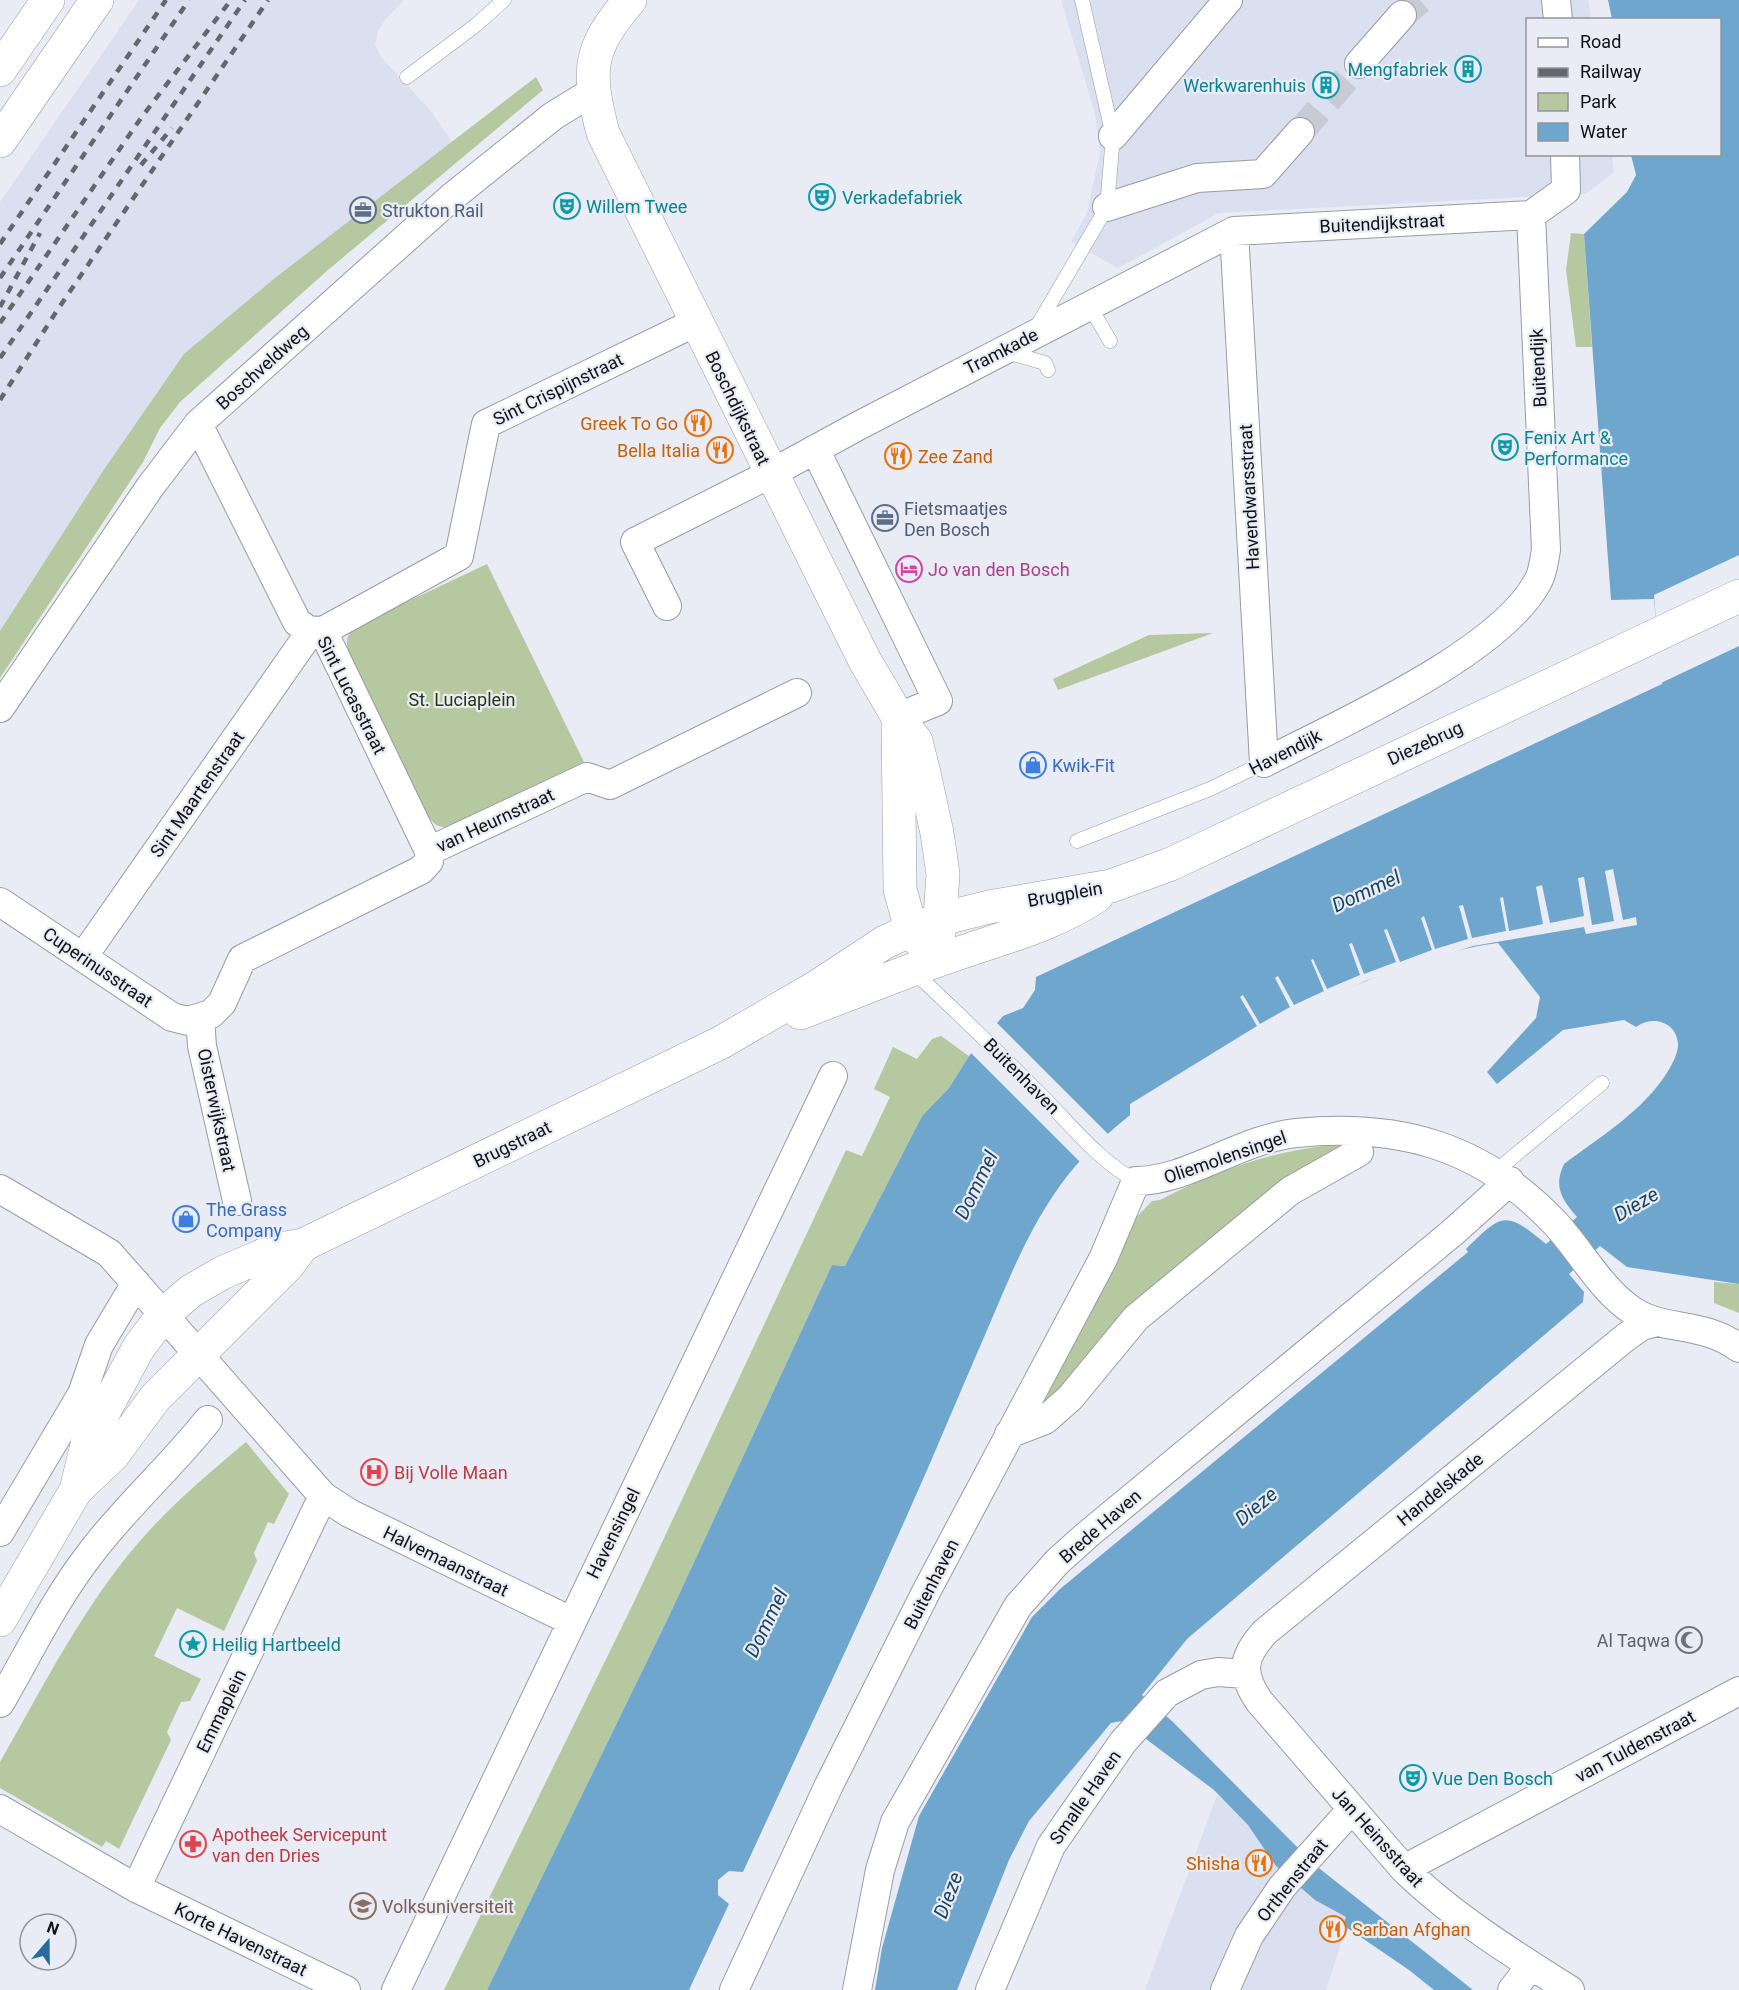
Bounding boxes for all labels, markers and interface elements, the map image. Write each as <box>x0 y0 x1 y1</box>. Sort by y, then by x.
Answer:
legend <box>1526 18 1721 156</box>
text: Road <box>1580 31 1621 52</box>
building icon: Mengfabriek <box>1453 54 1483 84</box>
place label: Mengfabriek <box>1347 59 1449 80</box>
text: Railway <box>1580 61 1642 82</box>
building icon: Werkwarenhuis <box>1311 70 1341 100</box>
place label: Werkwarenhuis <box>1183 75 1306 96</box>
text: Park <box>1580 91 1617 112</box>
text: Water <box>1580 121 1627 142</box>
theatre icon: Verkadefabriek <box>807 182 837 212</box>
place label: Verkadefabriek <box>842 187 964 208</box>
theatre icon: Willem Twee <box>552 191 582 221</box>
office icon: Strukton Rail <box>348 195 378 225</box>
place label: Willem Twee <box>586 196 687 217</box>
place label: Strukton Rail <box>382 200 484 221</box>
street label: Buitendijkstraat <box>1319 209 1445 237</box>
street label: Boschveldweg <box>212 320 312 414</box>
street label: Tramkade <box>961 323 1041 379</box>
street label: Buitendijk <box>1525 327 1551 408</box>
street label: Boschdijkstraat <box>701 347 775 469</box>
street label: Sint Crispijnstraat <box>490 348 626 430</box>
restaurant icon: Greek To Go <box>683 408 713 438</box>
place label: Greek To Go <box>580 413 678 434</box>
street label: Havendwarsstraat <box>1235 424 1263 570</box>
place label: Fenix Art & Performance <box>1524 427 1628 469</box>
theatre icon: Fenix Art & Performance <box>1490 432 1520 462</box>
restaurant icon: Bella Italia <box>705 435 735 465</box>
place label: Bella Italia <box>617 440 700 461</box>
restaurant icon: Zee Zand <box>883 441 913 471</box>
place label: Zee Zand <box>918 446 993 467</box>
place label: Fietsmaatjes Den Bosch <box>904 498 1007 540</box>
office icon: Fietsmaatjes Den Bosch <box>870 503 900 533</box>
hotel icon: Jo van den Bosch <box>894 554 924 584</box>
place label: Jo van den Bosch <box>928 559 1070 580</box>
street label: Sint Lucasstraat <box>313 633 391 758</box>
park label: St. Luciaplein <box>409 689 515 710</box>
street label: Diezebrug <box>1384 717 1466 769</box>
street label: Havendijk <box>1245 724 1326 779</box>
street label: Sint Maartenstraat <box>146 727 248 861</box>
shop icon: Kwik-Fit <box>1018 750 1048 780</box>
place label: Kwik-Fit <box>1052 755 1115 776</box>
street label: van Heurnstraat <box>433 783 557 856</box>
water label: Dommel <box>1328 865 1404 917</box>
street label: Brugplein <box>1026 877 1104 911</box>
street label: Cuperinusstraat <box>39 923 157 1011</box>
street label: Buitenhaven <box>980 1034 1064 1118</box>
street label: Oisterwijkstraat <box>194 1046 240 1174</box>
street label: Brugstraat <box>470 1116 554 1172</box>
street label: Oliemolensingel <box>1161 1126 1289 1188</box>
water label: Dommel <box>949 1147 1003 1223</box>
water label: Dieze <box>1609 1182 1663 1226</box>
place label: The Grass Company <box>206 1199 287 1241</box>
shop icon: The Grass Company <box>171 1204 201 1234</box>
street label: Handelskade <box>1393 1448 1487 1530</box>
hospital icon: Bij Volle Maan <box>359 1457 389 1487</box>
place label: Bij Volle Maan <box>394 1462 508 1483</box>
water label: Dieze <box>1230 1482 1282 1530</box>
street label: Havensingel <box>582 1484 644 1582</box>
street label: Brede Haven <box>1055 1485 1145 1567</box>
street label: Halvemaanstraat <box>380 1522 512 1600</box>
street label: Buitenhaven <box>899 1535 963 1633</box>
water label: Dommel <box>739 1585 793 1661</box>
mosque icon: Al Taqwa <box>1674 1625 1704 1655</box>
place icon: Heilig Hartbeeld <box>178 1629 208 1659</box>
place label: Al Taqwa <box>1597 1630 1670 1651</box>
place label: Heilig Hartbeeld <box>212 1634 341 1655</box>
street label: Emmaplein <box>192 1666 250 1756</box>
street label: van Tuldenstraat <box>1571 1706 1699 1786</box>
street label: Smalle Haven <box>1045 1746 1125 1848</box>
theatre icon: Vue Den Bosch <box>1398 1763 1428 1793</box>
place label: Vue Den Bosch <box>1432 1768 1553 1789</box>
street label: Jan Heinsstraat <box>1328 1783 1428 1891</box>
place label: Apotheek Servicepunt van den Dries <box>212 1824 387 1866</box>
pharmacy icon: Apotheek Servicepunt van den Dries <box>178 1829 208 1859</box>
street label: Orthenstraat <box>1252 1834 1332 1926</box>
restaurant icon: Shisha <box>1244 1848 1274 1878</box>
place label: Shisha <box>1186 1853 1240 1874</box>
water label: Dieze <box>928 1869 968 1921</box>
school or university icon: Volksuniversiteit <box>348 1891 378 1921</box>
place label: Volksuniversiteit <box>382 1896 514 1917</box>
street label: Korte Havenstraat <box>171 1898 311 1980</box>
north arrow <box>18 1912 78 1972</box>
restaurant icon: Sarban Afghan <box>1318 1914 1348 1944</box>
text: N <box>44 1918 62 1939</box>
place label: Sarban Afghan <box>1352 1919 1470 1940</box>

